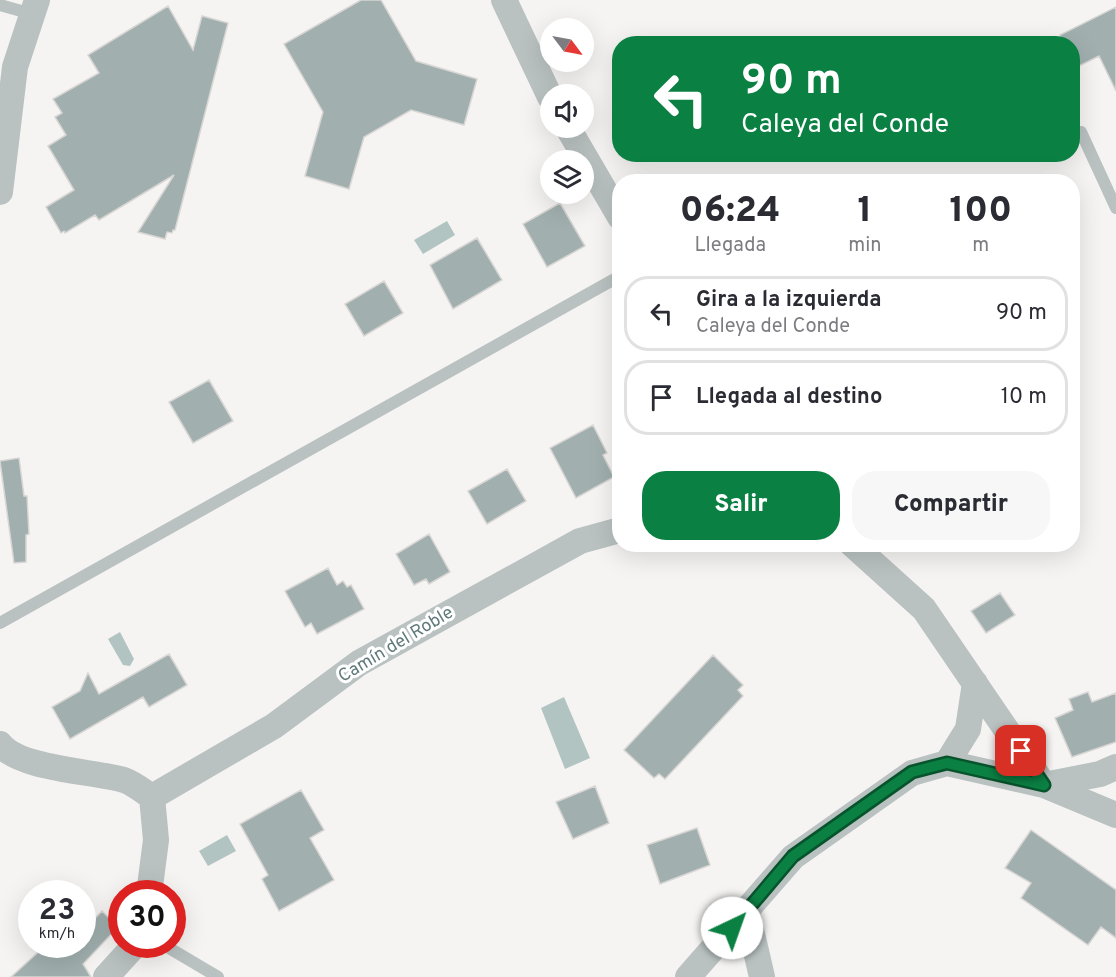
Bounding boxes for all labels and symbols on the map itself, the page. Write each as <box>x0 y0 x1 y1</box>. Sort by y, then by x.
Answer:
north arrow <box>540 18 594 72</box>
street label: Camín del Roble <box>334 602 458 688</box>
pin <box>995 725 1046 776</box>
speed limit sign: 30 <box>108 880 186 958</box>
position arrow <box>700 896 764 960</box>

